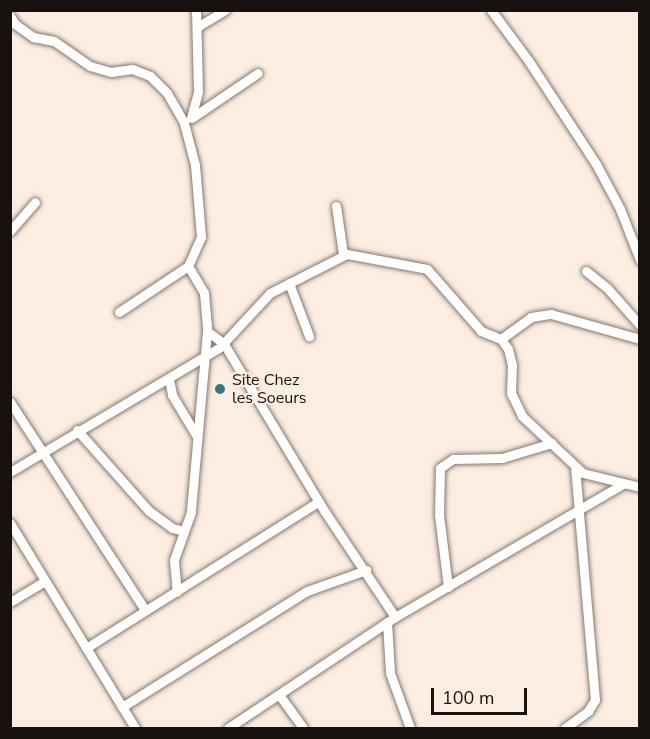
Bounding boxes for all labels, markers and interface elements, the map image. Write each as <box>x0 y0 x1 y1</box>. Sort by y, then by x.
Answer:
place label: Site Chez les Soeurs <box>232 370 307 408</box>
marker: Site Chez les Soeurs <box>213 382 227 396</box>
scale bar <box>434 676 530 714</box>
text: 100 m <box>442 686 494 710</box>

